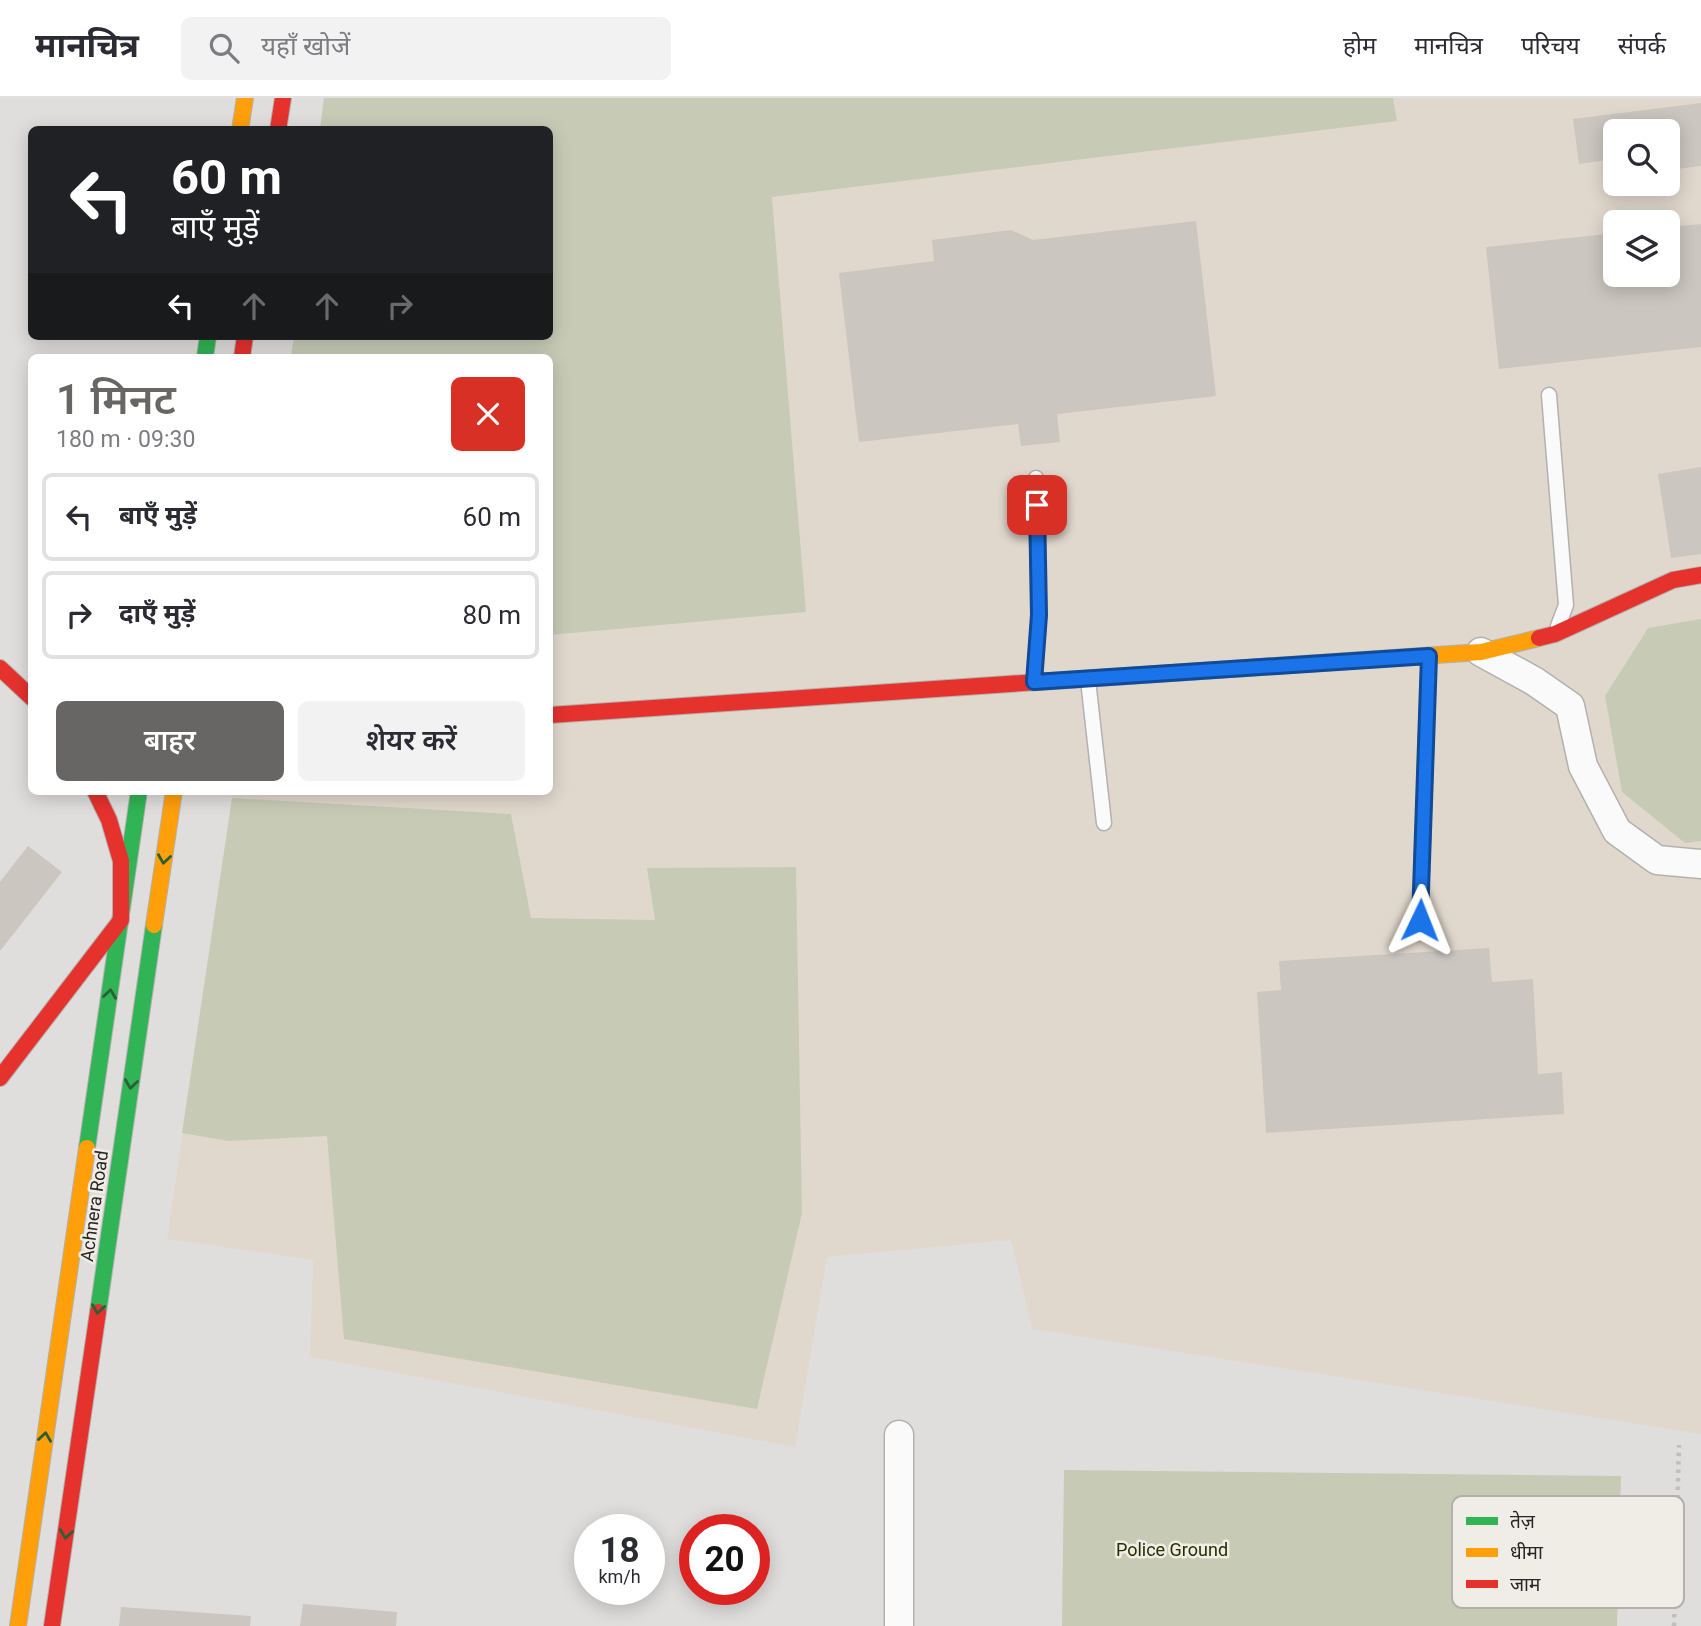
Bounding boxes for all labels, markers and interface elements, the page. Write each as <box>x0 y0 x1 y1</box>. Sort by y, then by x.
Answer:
search box <box>181 17 671 80</box>
text: मानचित्र <box>35 26 139 65</box>
icon: search <box>205 29 243 67</box>
text: यहाँ खोजें <box>261 31 350 61</box>
text: होम <box>1343 32 1376 60</box>
text: मानचित्र <box>1414 32 1483 60</box>
text: परिचय <box>1521 32 1580 60</box>
text: संपर्क <box>1618 32 1666 60</box>
map controls <box>1603 119 1680 287</box>
button: search <box>1603 119 1680 196</box>
text: 60 m <box>171 149 282 206</box>
icon: left <box>56 154 147 245</box>
text: बाएँ मुड़ें <box>171 208 259 246</box>
button: layers <box>1603 210 1680 287</box>
icon: left <box>162 287 200 325</box>
icon: ahead <box>235 287 273 325</box>
icon: ahead <box>308 287 346 325</box>
icon: right <box>381 287 419 325</box>
text: 1 मिनट <box>56 375 176 424</box>
button: close <box>451 377 525 451</box>
text: 180 m · 09:30 <box>56 426 195 453</box>
pin <box>1007 475 1067 535</box>
icon: arrive <box>1018 486 1056 524</box>
icon: left <box>60 498 98 536</box>
text: बाएँ मुड़ें <box>119 500 197 530</box>
text: 60 m <box>463 502 521 532</box>
icon: right <box>60 596 98 634</box>
text: दाएँ मुड़ें <box>119 598 195 628</box>
text: 80 m <box>463 600 521 630</box>
button: बाहर <box>56 701 284 781</box>
button: शेयर करें <box>298 701 525 781</box>
one-way arrow <box>157 853 172 864</box>
position arrow <box>1383 883 1457 957</box>
one-way arrow <box>102 988 117 1000</box>
one-way arrow <box>124 1078 139 1090</box>
street label: Achnera Road <box>76 1149 112 1263</box>
one-way arrow <box>91 1303 106 1315</box>
one-way arrow <box>38 1431 53 1443</box>
legend <box>1452 1496 1684 1608</box>
text: तेज़ <box>1510 1510 1536 1533</box>
speed limit sign: 20 <box>679 1514 770 1605</box>
one-way arrow <box>58 1528 73 1540</box>
text: 18 <box>599 1530 640 1571</box>
park label: Police Ground <box>1116 1539 1228 1560</box>
text: धीमा <box>1510 1541 1544 1564</box>
text: km/h <box>598 1566 641 1587</box>
text: जाम <box>1510 1573 1541 1596</box>

